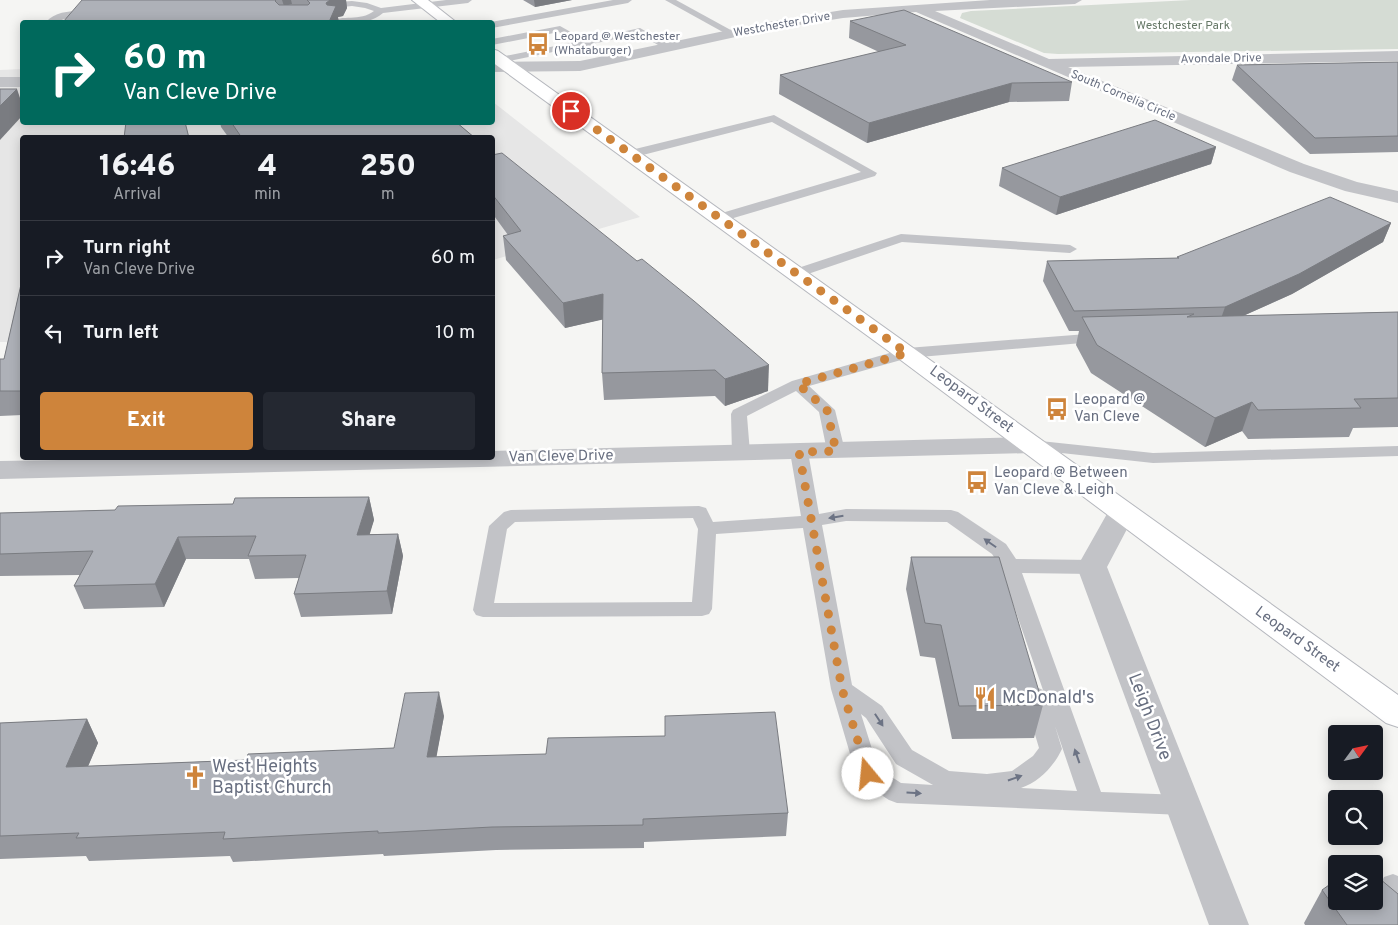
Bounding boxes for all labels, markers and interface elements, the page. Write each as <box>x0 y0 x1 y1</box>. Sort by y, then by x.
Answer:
street label: Westchester Drive <box>732 9 832 41</box>
park label: Westchester Park <box>1136 18 1230 34</box>
place label: Leopard @ Westchester (Whataburger) <box>554 29 681 59</box>
bus stop icon: Leopard @ Westchester (Whataburger) <box>525 31 551 57</box>
text: 60 m <box>123 37 207 81</box>
icon: right <box>40 40 105 105</box>
street label: Avondale Drive <box>1180 50 1262 68</box>
street label: South Cornelia Circle <box>1068 67 1178 125</box>
text: Van Cleve Drive <box>123 80 277 107</box>
pin <box>550 90 592 132</box>
icon: arrive <box>557 97 585 125</box>
text: 16:46 <box>99 149 175 186</box>
text: 4 <box>258 149 277 186</box>
text: 250 <box>360 149 416 186</box>
text: Arrival <box>113 185 161 205</box>
text: min <box>254 185 281 205</box>
text: m <box>381 185 395 205</box>
text: Turn right <box>83 236 171 260</box>
icon: right <box>40 244 68 272</box>
text: 60 m <box>431 246 475 270</box>
text: Van Cleve Drive <box>83 260 195 280</box>
icon: left <box>40 319 68 347</box>
text: Turn left <box>83 321 159 345</box>
text: 10 m <box>435 321 475 345</box>
street label: Leopard Street <box>925 362 1017 438</box>
place label: Leopard @ Van Cleve <box>1074 391 1145 427</box>
button: Exit <box>40 392 253 450</box>
button: Share <box>263 392 475 450</box>
bus stop icon: Leopard @ Van Cleve <box>1044 396 1070 422</box>
street label: Van Cleve Drive <box>508 447 614 467</box>
place label: Leopard @ Between Van Cleve & Leigh <box>994 464 1128 500</box>
bus stop icon: Leopard @ Between Van Cleve & Leigh <box>964 469 990 495</box>
one-way arrow <box>828 513 844 521</box>
one-way arrow <box>983 538 997 548</box>
street label: Leopard Street <box>1251 603 1343 677</box>
street label: Leigh Drive <box>1122 670 1176 764</box>
restaurant icon: McDonald's <box>972 685 998 711</box>
place label: McDonald's <box>1002 687 1094 710</box>
one-way arrow <box>874 713 884 726</box>
north arrow <box>1328 725 1382 780</box>
map controls <box>1328 725 1383 910</box>
position arrow <box>841 747 893 799</box>
one-way arrow <box>1073 748 1081 763</box>
place label: West Heights Baptist Church <box>212 756 332 800</box>
church icon: West Heights Baptist Church <box>182 764 208 790</box>
one-way arrow <box>1007 774 1022 782</box>
one-way arrow <box>906 790 922 798</box>
button: search <box>1328 790 1383 845</box>
button: layers <box>1328 855 1383 910</box>

